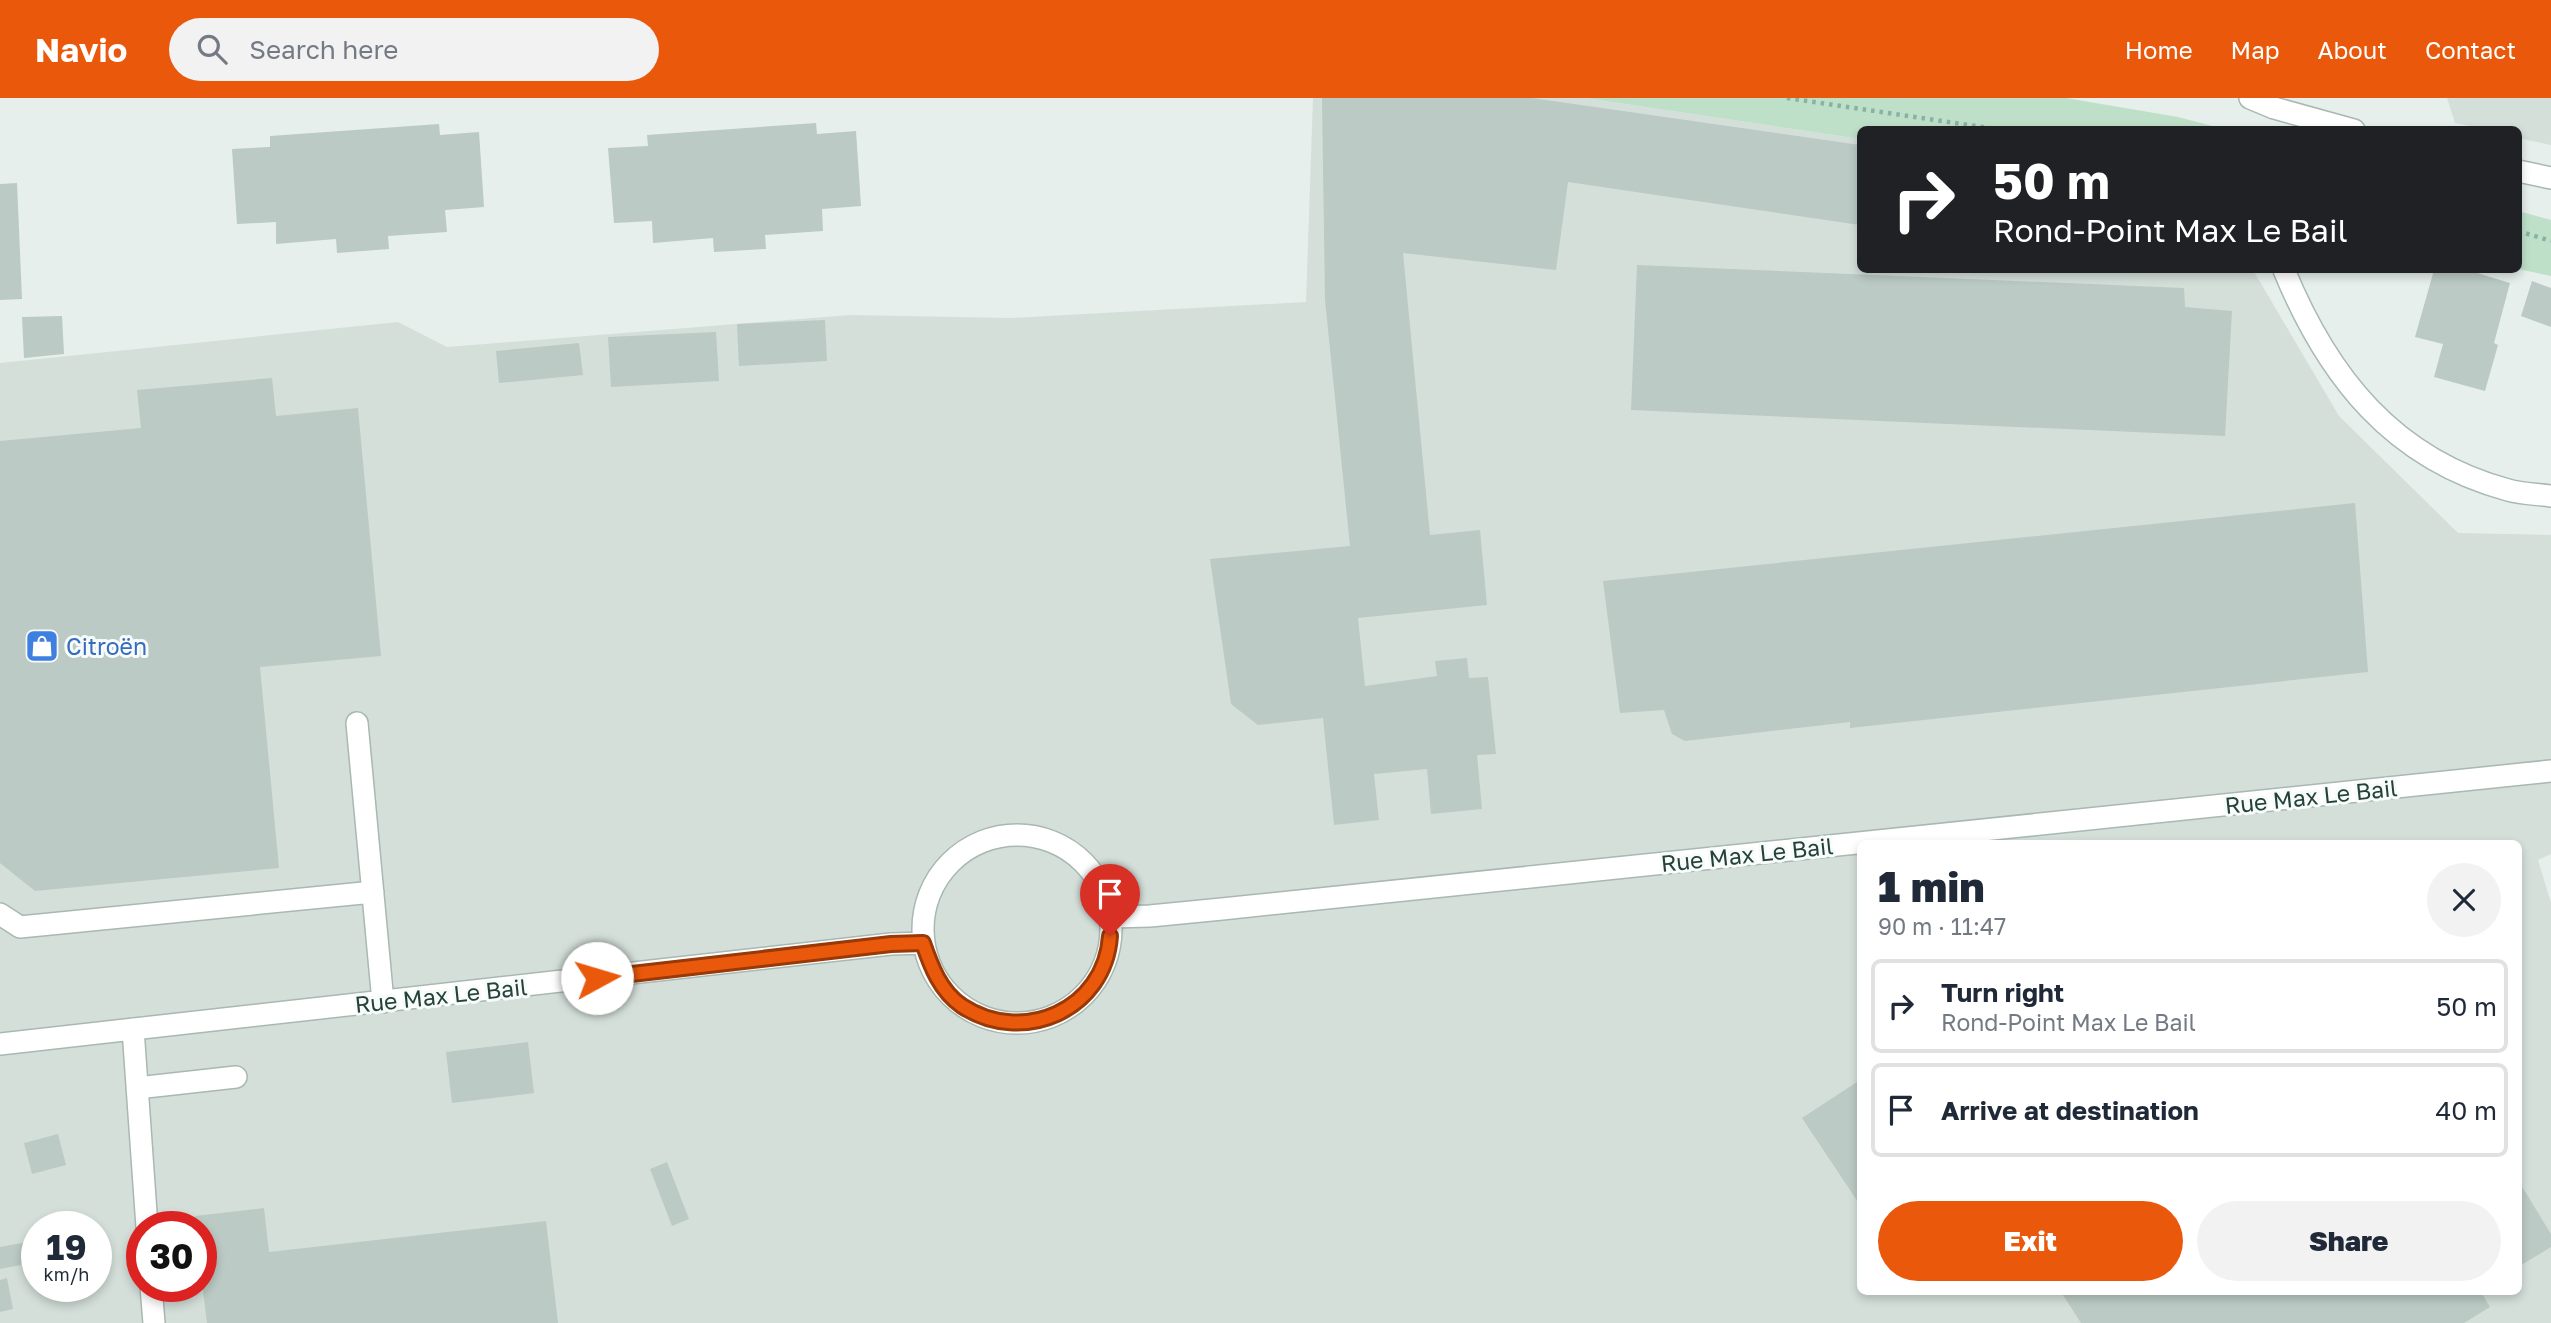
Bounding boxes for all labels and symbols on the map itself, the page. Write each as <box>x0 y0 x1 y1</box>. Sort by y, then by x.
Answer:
shop icon: Citroën <box>23 627 61 665</box>
place label: Citroën <box>66 632 147 660</box>
street label: Rue Max Le Bail <box>2223 773 2399 819</box>
street label: Rue Max Le Bail <box>1659 831 1835 877</box>
pin <box>1080 864 1140 936</box>
position arrow <box>560 941 634 1015</box>
street label: Rue Max Le Bail <box>353 972 529 1018</box>
speed limit sign: 30 <box>126 1211 217 1302</box>

